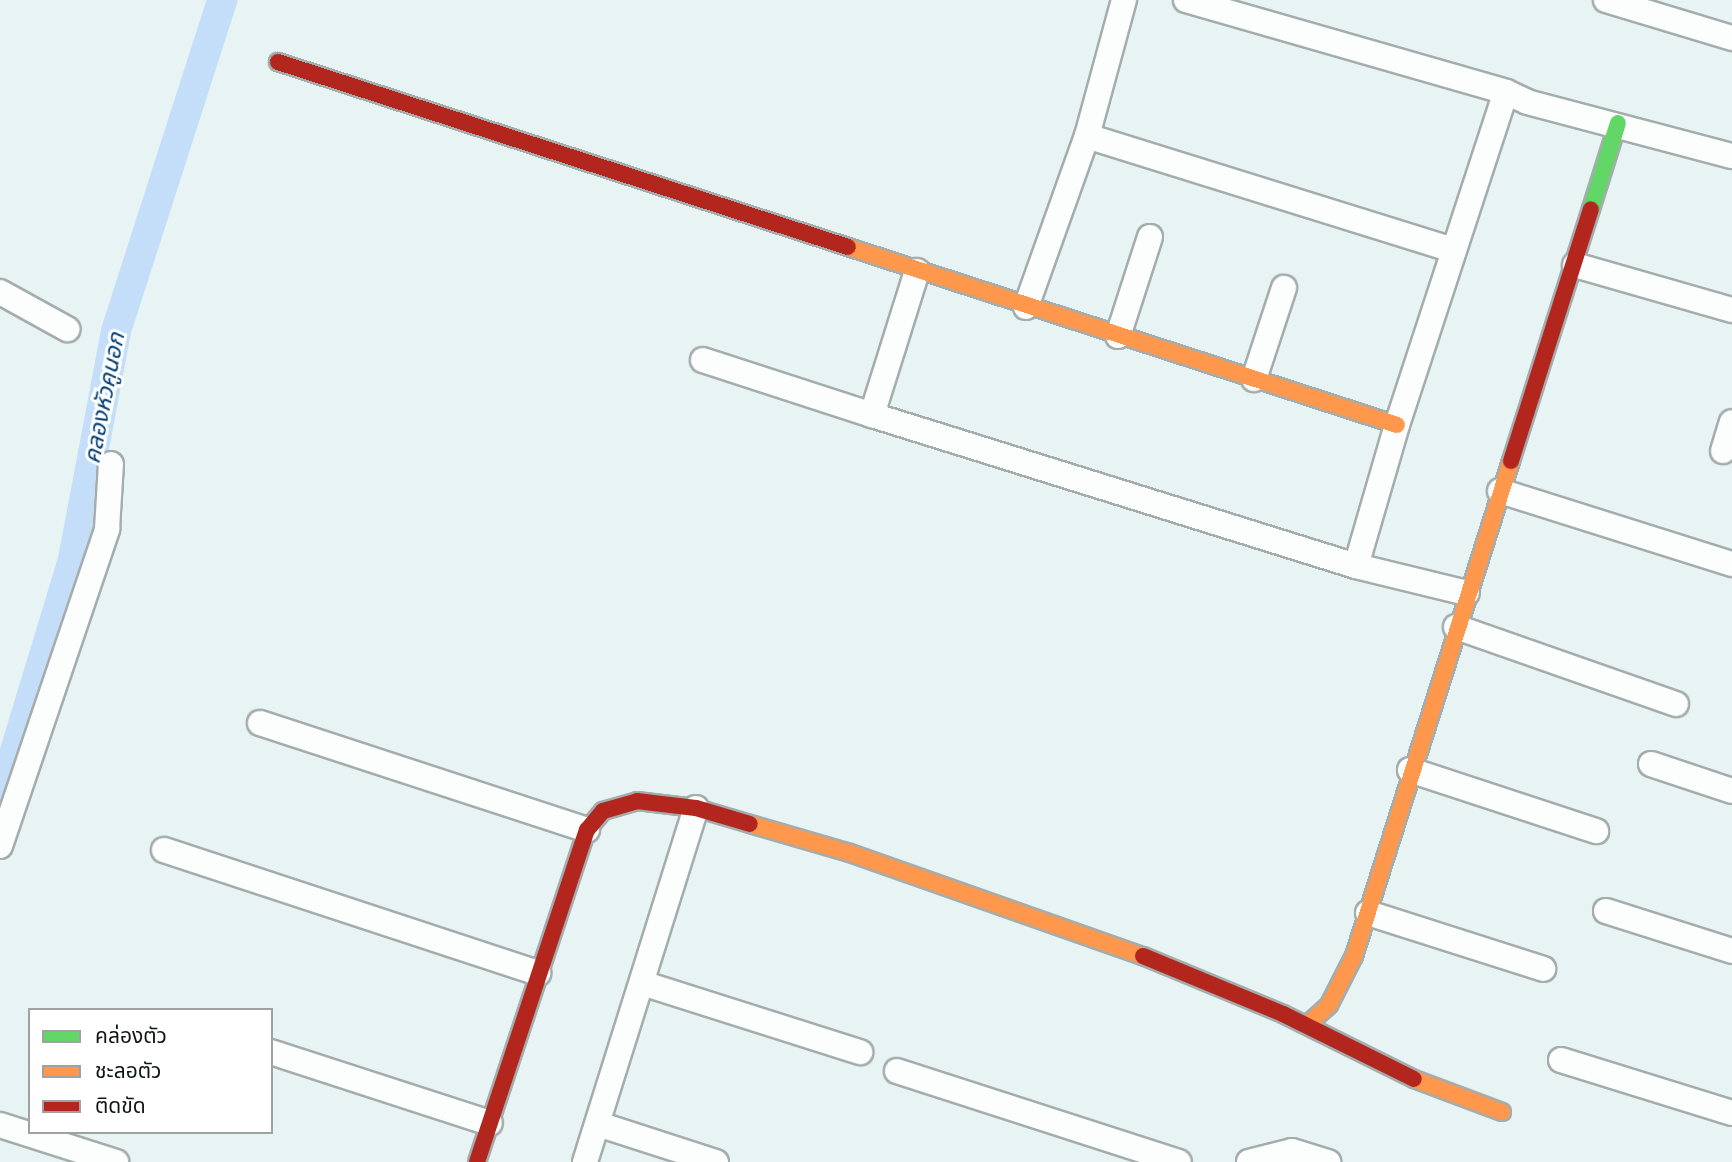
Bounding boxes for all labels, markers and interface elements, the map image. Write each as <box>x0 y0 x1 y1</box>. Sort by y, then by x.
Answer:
water label: คลองหัวคูนอก <box>78 330 130 466</box>
legend <box>28 1008 273 1134</box>
text: คล่องตัว <box>95 1021 167 1049</box>
text: ชะลอตัว <box>95 1056 161 1084</box>
text: ติดขัด <box>95 1091 146 1119</box>

